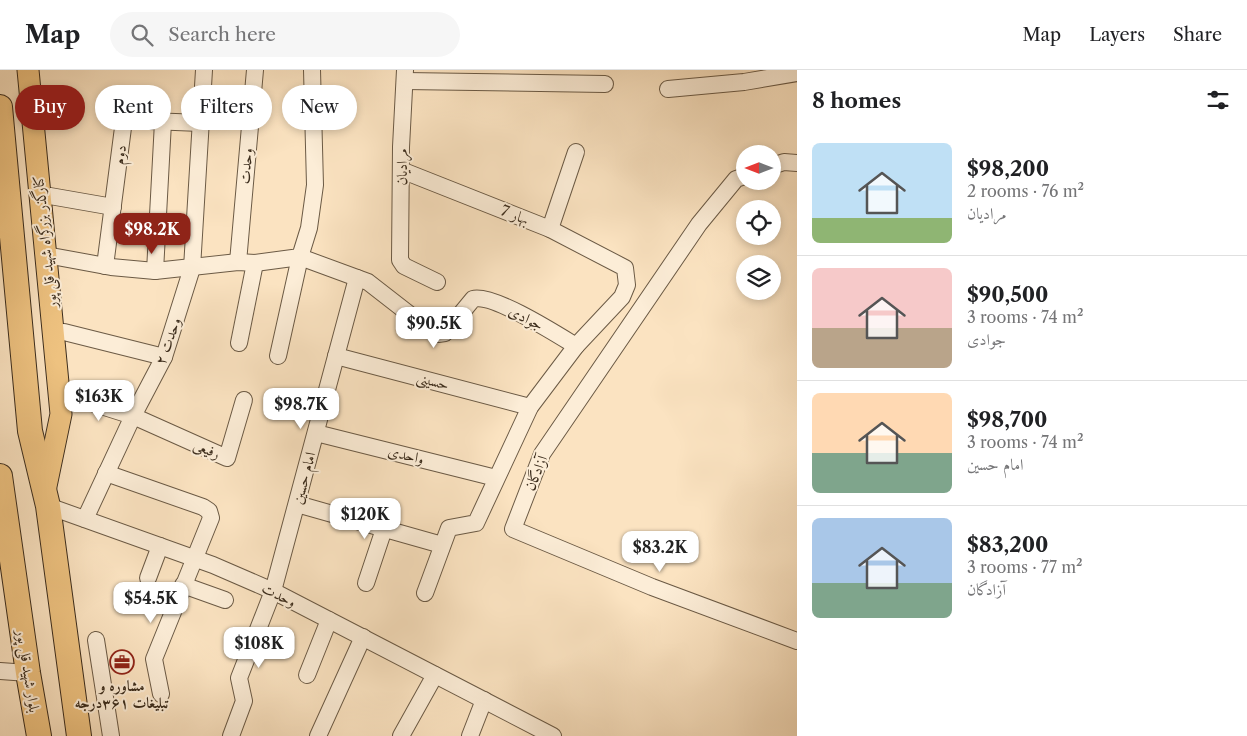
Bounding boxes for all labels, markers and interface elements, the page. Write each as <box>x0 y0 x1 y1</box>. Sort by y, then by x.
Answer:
search box <box>110 12 460 57</box>
text: Map <box>25 20 80 49</box>
icon: search <box>128 21 156 49</box>
text: Search here <box>168 23 276 46</box>
text: Map <box>1023 24 1061 46</box>
text: Layers <box>1089 24 1145 46</box>
text: Share <box>1173 24 1222 46</box>
chip: Buy <box>15 85 85 130</box>
chip: Rent <box>95 85 171 130</box>
chip: Filters <box>181 85 272 130</box>
chip: New <box>282 85 357 130</box>
icon: filters <box>1204 86 1232 114</box>
text: 8 homes <box>812 88 901 113</box>
street label: دوم <box>109 144 134 166</box>
north arrow <box>736 145 781 190</box>
map controls <box>736 145 781 300</box>
street label: وحدت <box>234 147 257 185</box>
street label: مرادیان <box>392 148 413 186</box>
text: $98,200 <box>967 156 1049 181</box>
icon: home <box>852 163 912 223</box>
street label: کنارگذر بزرگراه شهید قلی پور <box>27 175 63 311</box>
text: 2 rooms · 76 m² <box>967 181 1084 201</box>
button: locate <box>736 200 781 245</box>
street label: بهار 7 <box>498 201 532 229</box>
text: مرادیان <box>967 203 1007 223</box>
pin: $98.2K <box>111 212 193 255</box>
text: $98.2K <box>125 219 180 239</box>
button: layers <box>736 255 781 300</box>
text: $90,500 <box>967 282 1049 307</box>
icon: home <box>852 288 912 348</box>
street label: جوادی <box>506 301 547 334</box>
pin: $90.5K <box>393 306 475 349</box>
text: 3 rooms · 74 m² <box>967 307 1083 327</box>
text: $90.5K <box>407 313 461 333</box>
street label: وحدت ۲ <box>150 315 185 367</box>
text: جوادی <box>967 329 1006 349</box>
street label: حسینی <box>414 367 451 396</box>
pin: $163K <box>64 380 134 422</box>
text: $163K <box>75 386 123 406</box>
pin: $98.7K <box>260 388 342 430</box>
text: $98.7K <box>274 394 328 414</box>
text: $98,700 <box>967 407 1047 432</box>
icon: home <box>852 413 912 473</box>
text: 3 rooms · 74 m² <box>967 432 1083 452</box>
street label: رفیعی <box>190 434 224 465</box>
street label: واحدی <box>386 441 426 468</box>
street label: امام حسین <box>287 450 323 507</box>
street label: آزادگان <box>520 451 552 493</box>
text: امام حسین <box>967 454 1024 474</box>
pin: $120K <box>330 498 400 540</box>
text: $120K <box>341 504 389 524</box>
pin: $83.2K <box>619 530 701 573</box>
text: $83,200 <box>967 532 1048 557</box>
text: $83.2K <box>633 537 687 557</box>
icon: home <box>852 538 912 598</box>
text: 3 rooms · 77 m² <box>967 557 1083 577</box>
street label: وحدت <box>259 578 300 611</box>
text: آزادگان <box>967 579 1006 599</box>
pin: $54.5K <box>110 582 192 624</box>
text: $54.5K <box>124 588 178 608</box>
street label: بلوار شهید قلی پور <box>10 626 44 714</box>
pin: $108K <box>224 626 294 669</box>
text: $108K <box>235 633 283 653</box>
office icon: مشاوره و تبلیغات ۳۶۱درجه <box>109 649 135 675</box>
place label: مشاوره و تبلیغات ۳۶۱درجه <box>75 676 169 712</box>

